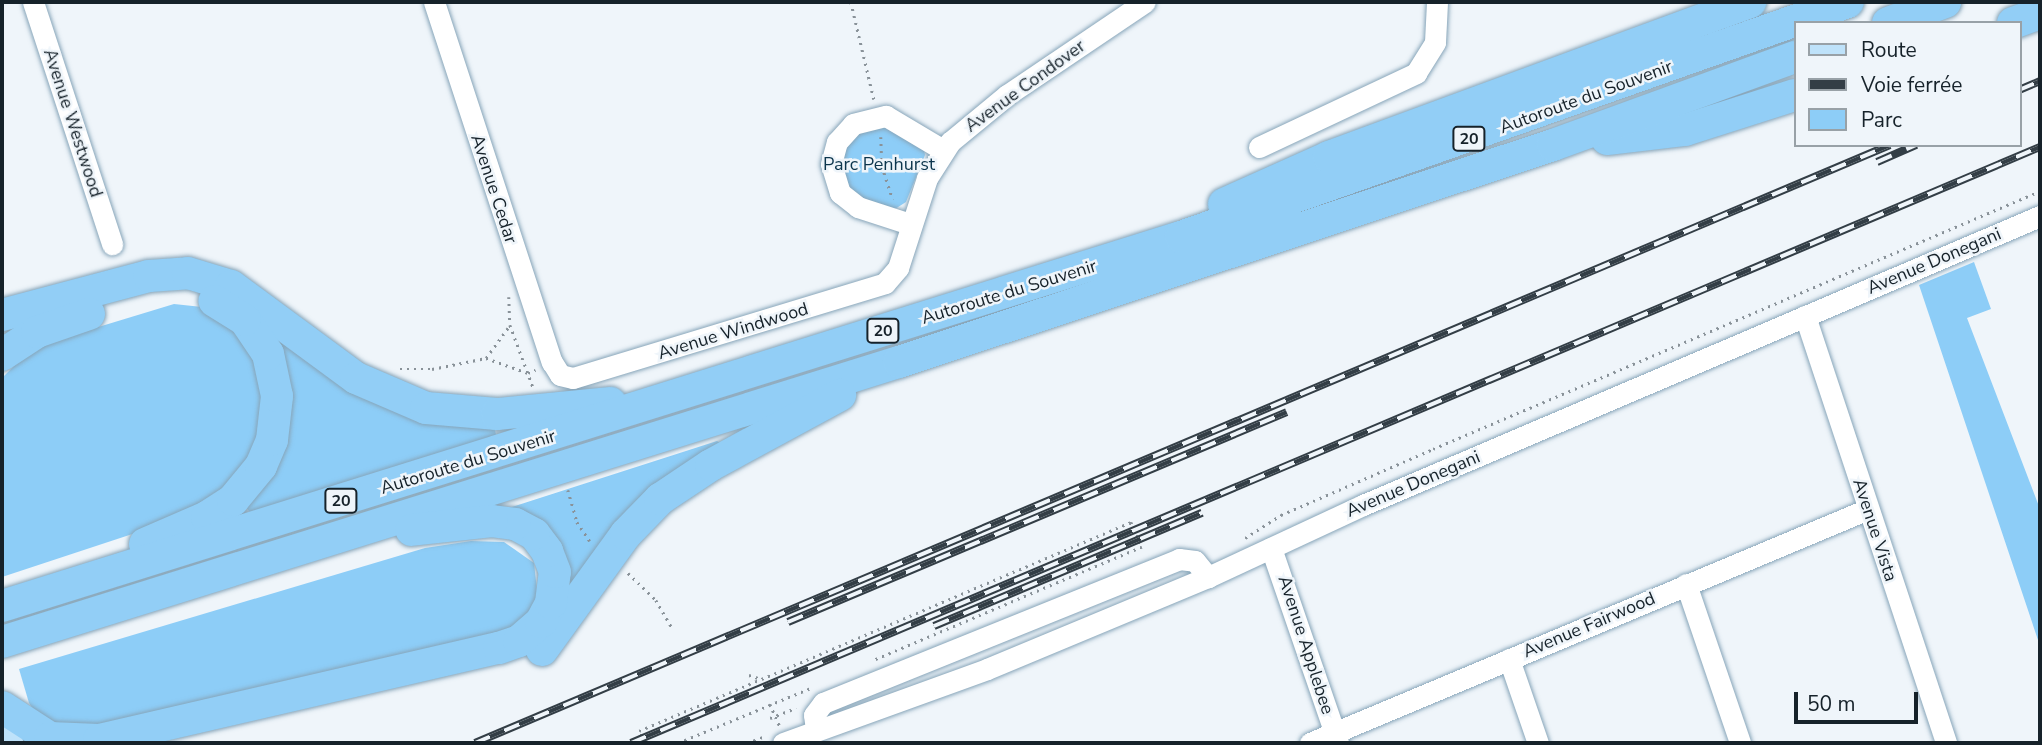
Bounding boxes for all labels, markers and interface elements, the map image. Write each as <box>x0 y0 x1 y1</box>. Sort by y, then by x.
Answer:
legend <box>1794 21 2021 147</box>
street label: Avenue Condover <box>961 35 1089 137</box>
text: Route <box>1861 36 1917 64</box>
street label: Avenue Westwood <box>39 46 107 200</box>
street label: Autoroute du Souvenir <box>1497 56 1675 138</box>
text: Voie ferrée <box>1861 71 1962 99</box>
text: Parc <box>1861 106 1902 134</box>
road number: 20 <box>1452 127 1486 152</box>
street label: Avenue Cedar <box>466 132 522 246</box>
park label: Parc Penhurst <box>823 153 935 175</box>
street label: Avenue Donegani <box>1864 223 2004 299</box>
street label: Autoroute du Souvenir <box>919 255 1099 329</box>
street label: Avenue Windwood <box>655 298 811 364</box>
road number: 20 <box>866 318 900 344</box>
street label: Autoroute du Souvenir <box>378 425 558 499</box>
street label: Avenue Donegani <box>1343 446 1483 522</box>
street label: Avenue Vista <box>1848 476 1902 584</box>
road number: 20 <box>324 488 358 514</box>
street label: Avenue Applebee <box>1273 573 1339 717</box>
street label: Avenue Fairwood <box>1520 587 1658 663</box>
scale bar <box>1797 678 1921 722</box>
text: 50 m <box>1807 690 1856 718</box>

